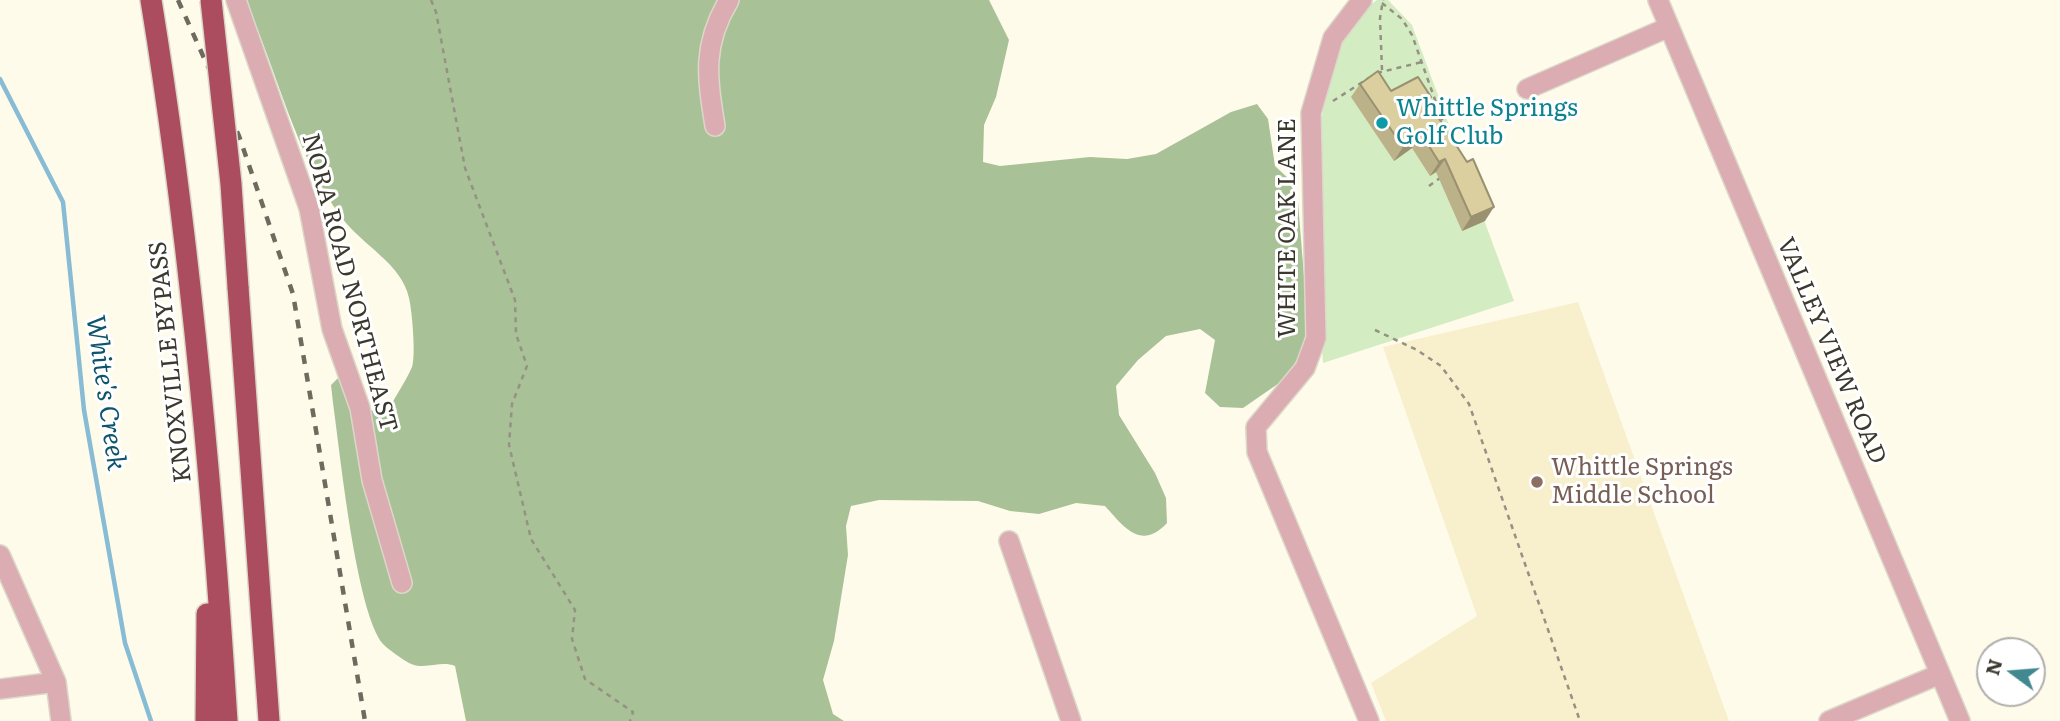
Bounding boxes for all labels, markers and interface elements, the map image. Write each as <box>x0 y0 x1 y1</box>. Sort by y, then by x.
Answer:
place label: Whittle Springs Golf Club <box>1396 95 1578 151</box>
marker: Whittle Springs Golf Club <box>1374 115 1390 131</box>
street label: WHITE OAK LANE <box>1274 118 1302 338</box>
street label: NORA ROAD NORTHEAST <box>295 130 403 436</box>
street label: VALLEY VIEW ROAD <box>1770 233 1892 469</box>
street label: KNOXVILLE BYPASS <box>144 240 198 484</box>
water label: White's Creek <box>79 313 131 473</box>
place label: Whittle Springs Middle School <box>1551 454 1733 510</box>
marker: Whittle Springs Middle School <box>1529 474 1545 490</box>
north arrow <box>1976 637 2046 707</box>
text: N <box>1977 655 2008 678</box>

